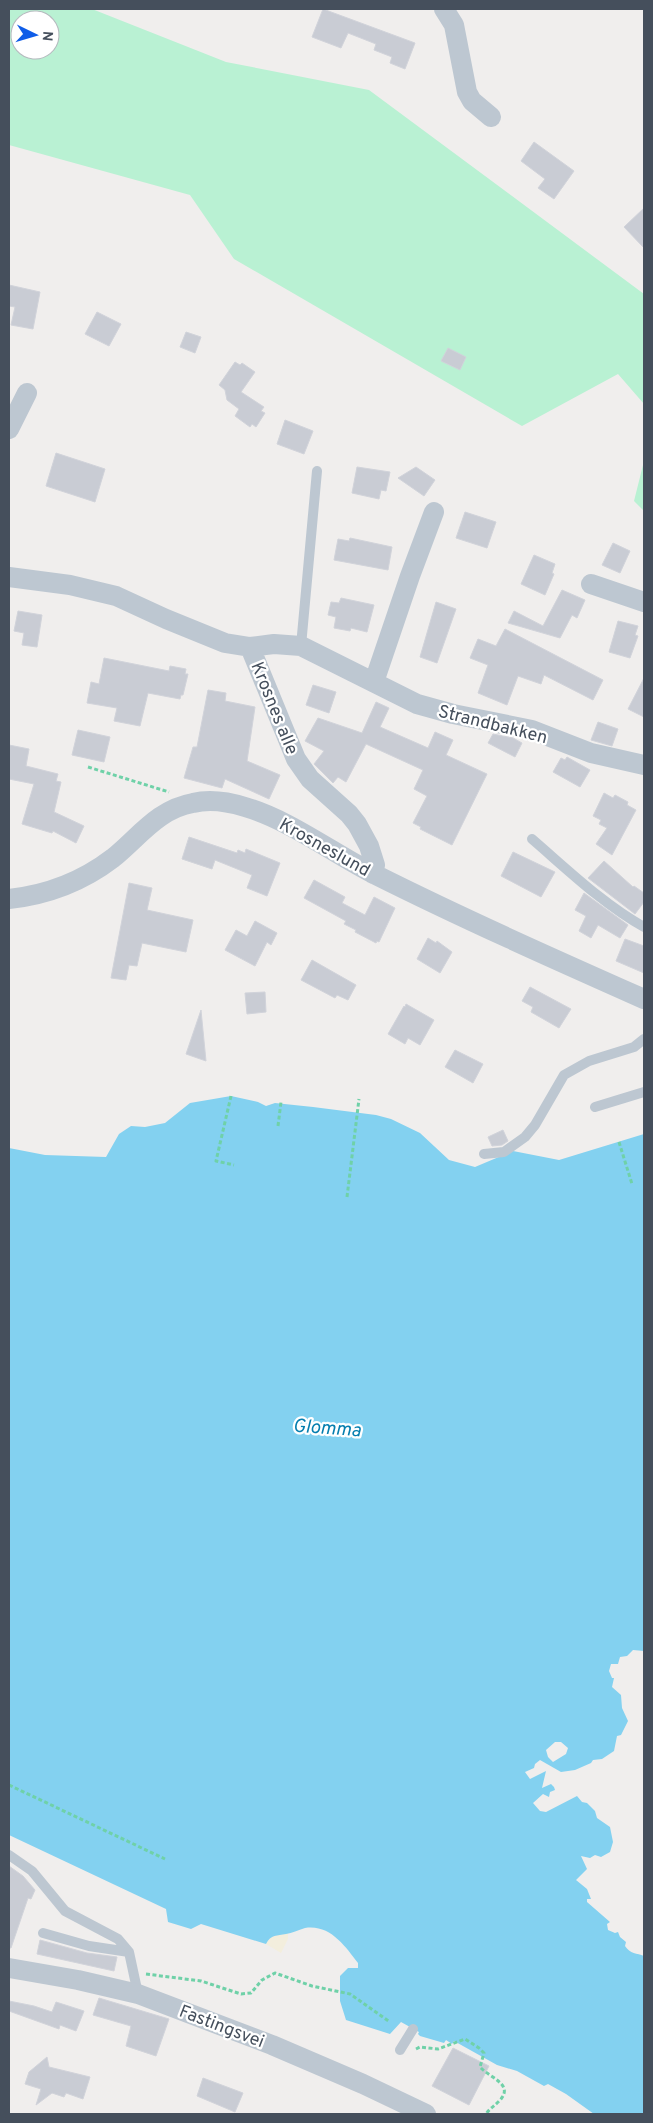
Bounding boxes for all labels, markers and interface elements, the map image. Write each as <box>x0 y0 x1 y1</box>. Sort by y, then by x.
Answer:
north arrow <box>10 10 60 60</box>
text: N <box>38 30 55 42</box>
street label: Krosnes alle <box>245 659 303 758</box>
street label: Strandbakken <box>436 701 550 750</box>
street label: Krosneslund <box>275 814 374 883</box>
water label: Glomma <box>292 1415 362 1443</box>
street label: Fastingsvei <box>176 2001 267 2054</box>

